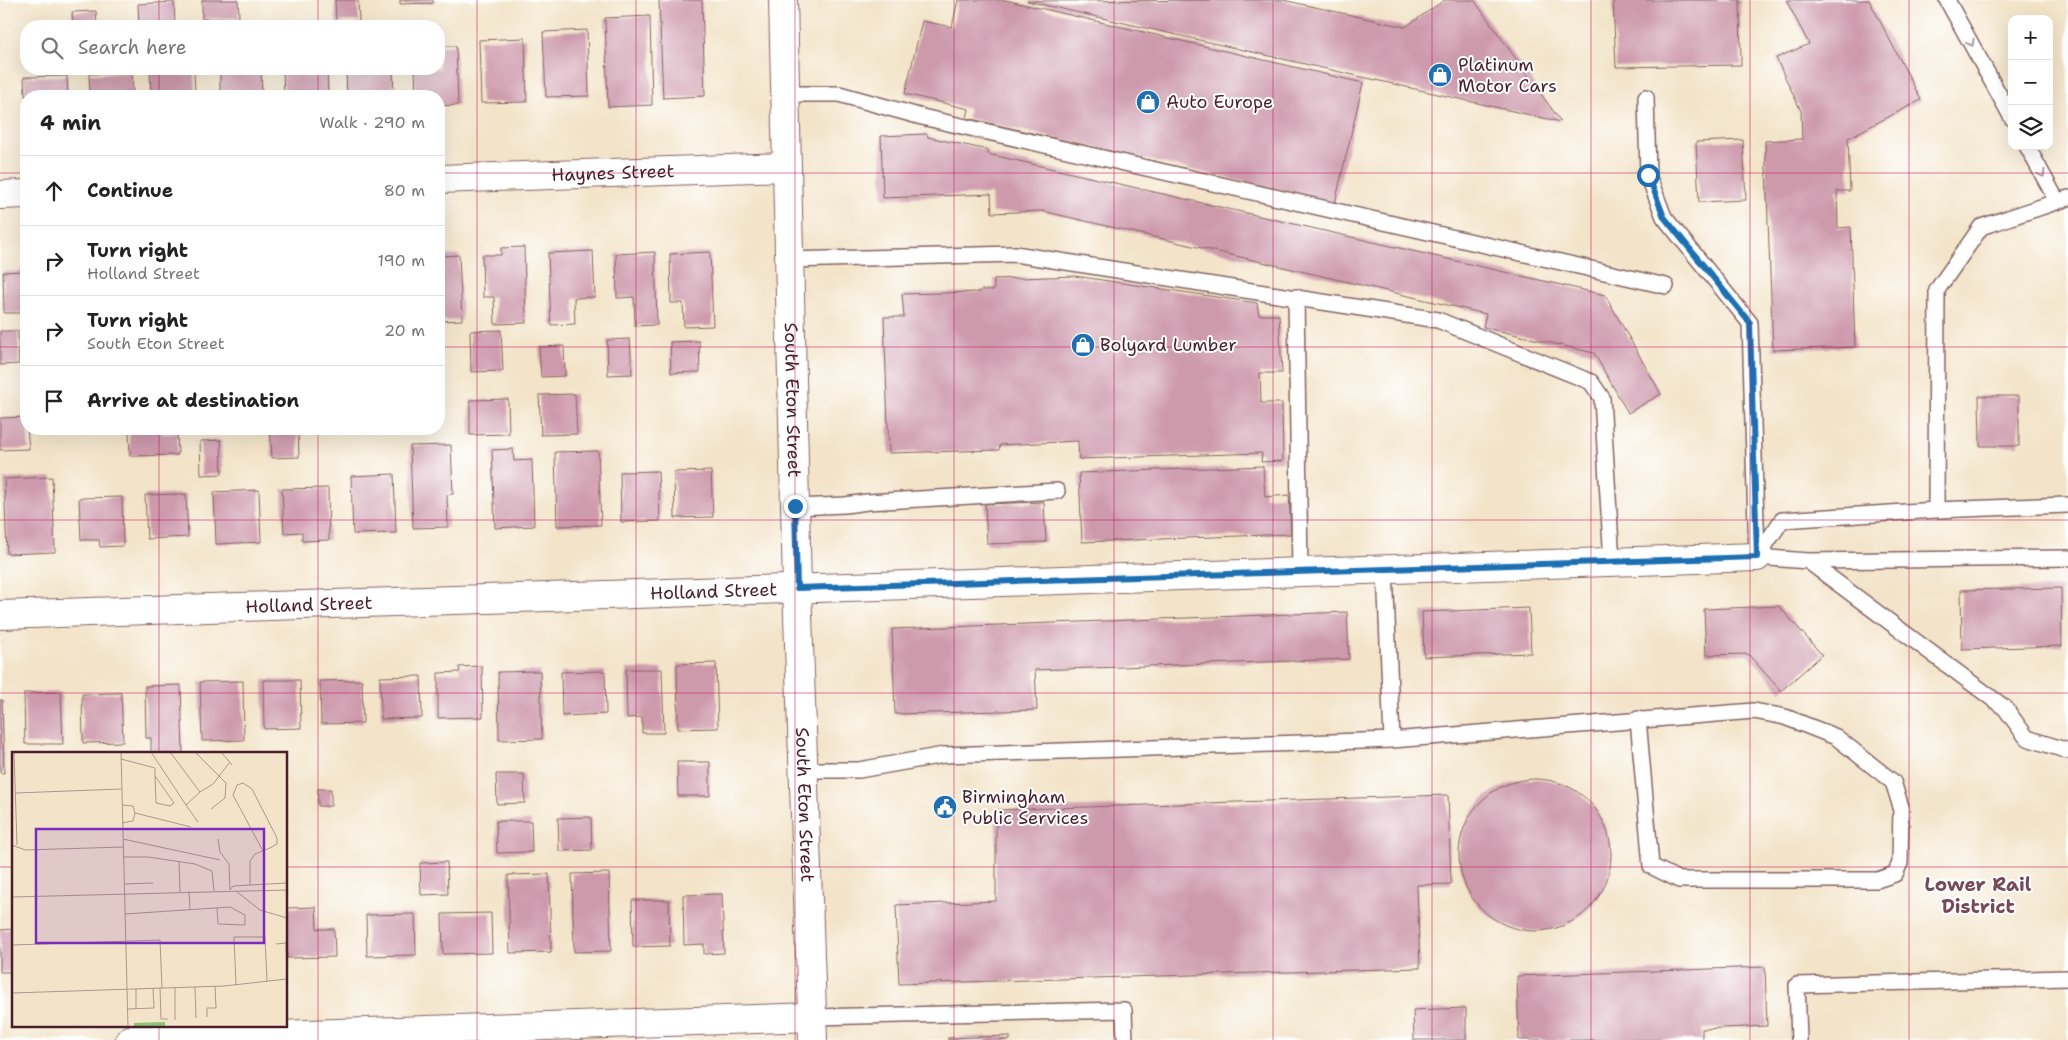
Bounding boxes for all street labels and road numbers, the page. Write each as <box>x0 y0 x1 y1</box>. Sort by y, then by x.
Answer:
street label: Haynes Street <box>551 159 675 187</box>
street label: South Eton Street <box>779 322 806 478</box>
street label: Holland Street <box>650 577 778 606</box>
street label: Holland Street <box>245 591 373 619</box>
street label: South Eton Street <box>790 727 819 883</box>

